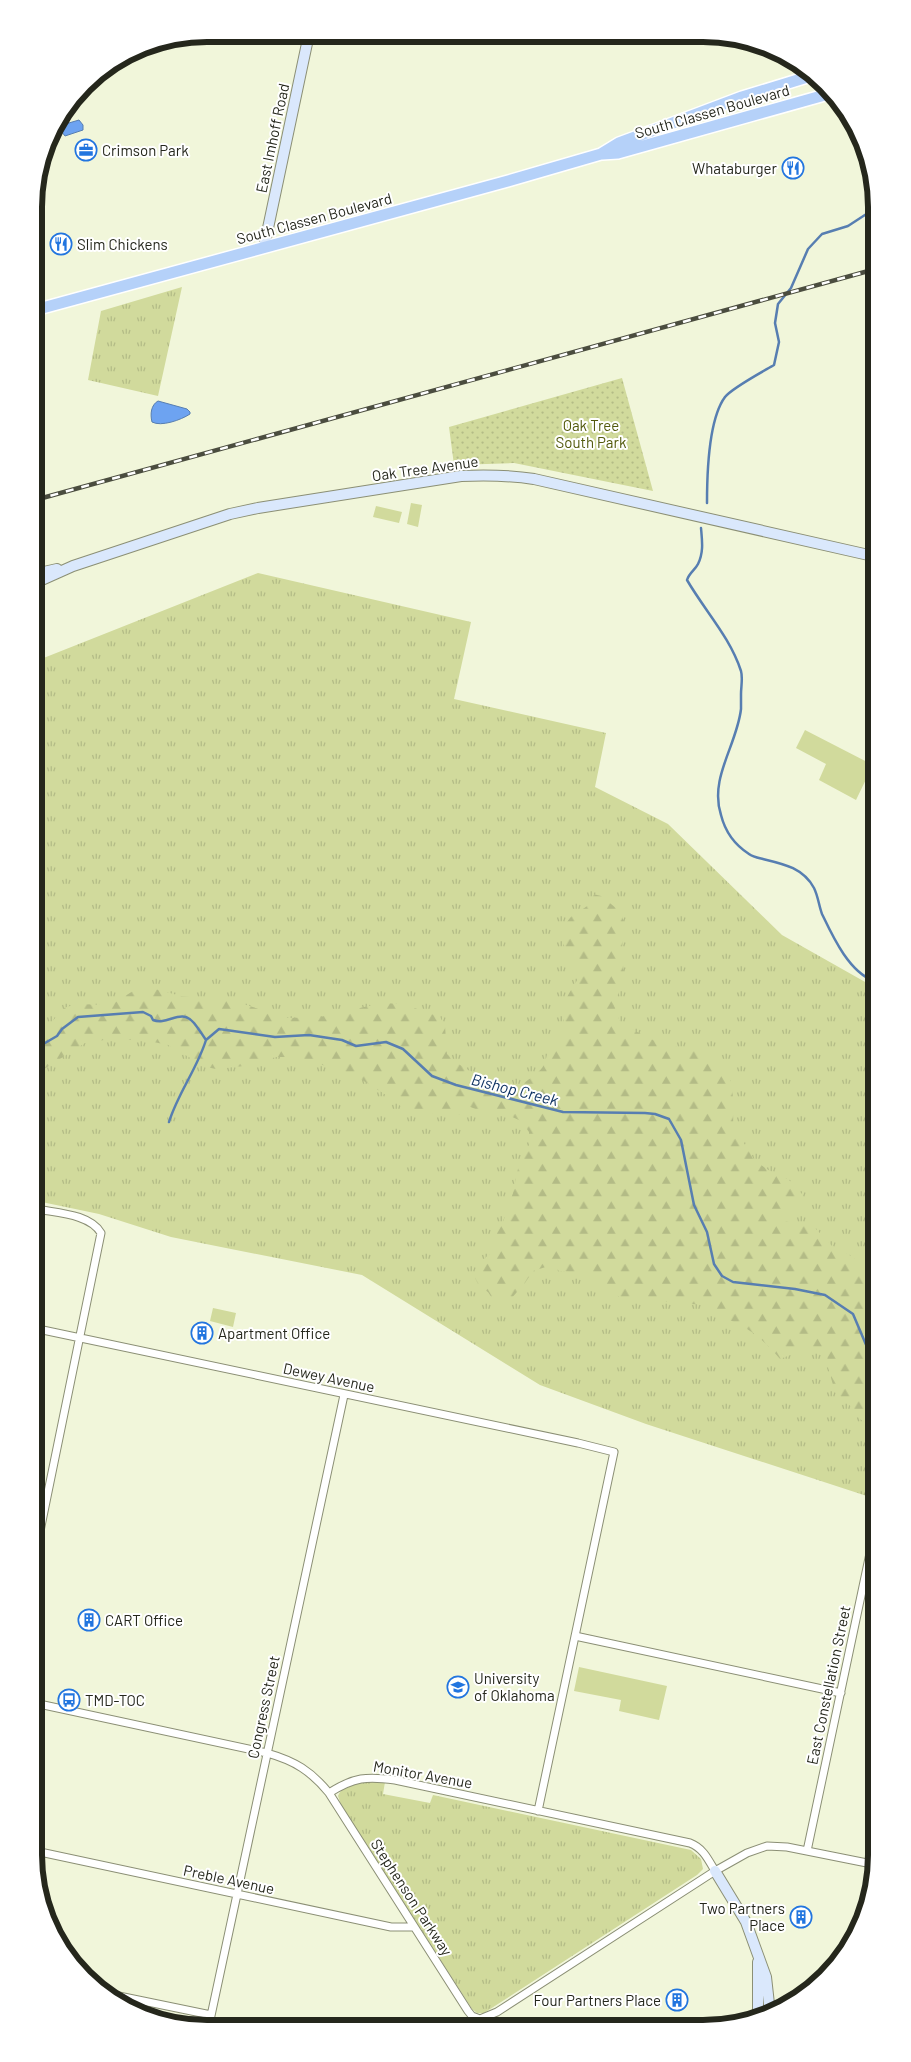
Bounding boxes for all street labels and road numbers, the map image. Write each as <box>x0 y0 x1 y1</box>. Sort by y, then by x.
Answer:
street label: South Classen Boulevard <box>633 80 791 142</box>
street label: East Imhoff Road <box>252 82 292 194</box>
street label: South Classen Boulevard <box>234 189 394 247</box>
street label: Oak Tree Avenue <box>371 452 479 484</box>
street label: Dewey Avenue <box>282 1359 376 1395</box>
street label: East Constellation Street <box>802 1604 854 1766</box>
street label: Congress Street <box>243 1654 283 1760</box>
street label: Monitor Avenue <box>372 1756 474 1792</box>
street label: Stephenson Parkway <box>368 1835 456 1959</box>
street label: Preble Avenue <box>182 1861 276 1897</box>

